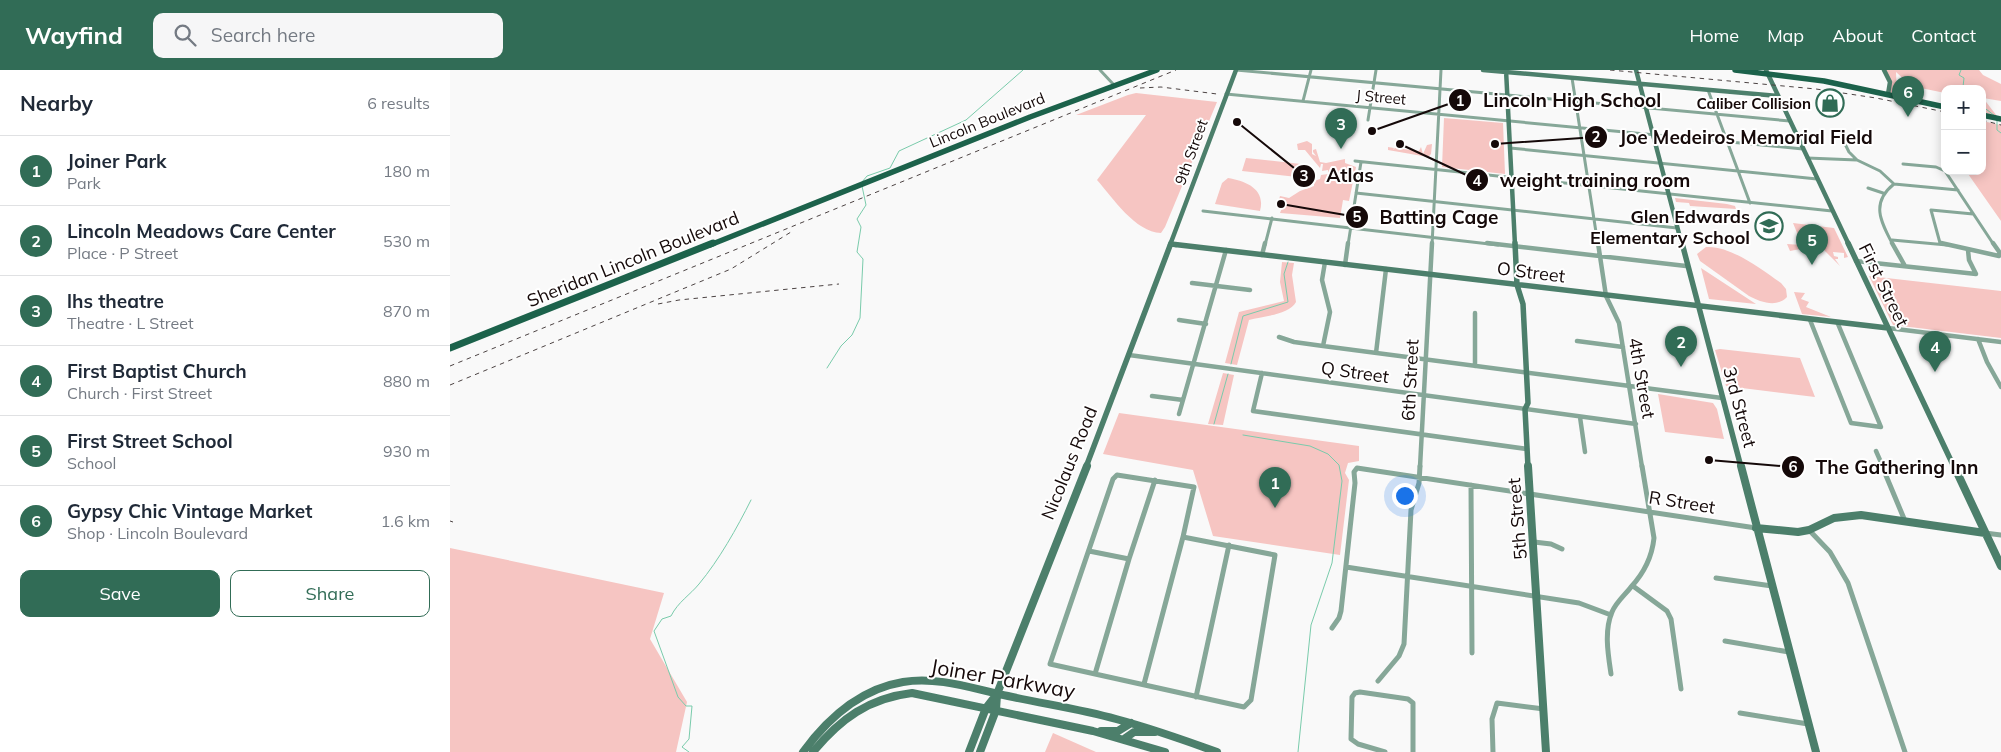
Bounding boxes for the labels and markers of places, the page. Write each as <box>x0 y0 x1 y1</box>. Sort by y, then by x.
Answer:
pin: 6 <box>1892 76 1924 117</box>
callout: Lincoln High School <box>1448 83 1671 117</box>
shop icon: Caliber Collision <box>1815 88 1845 118</box>
place label: Caliber Collision <box>1697 94 1811 113</box>
pin: 3 <box>1325 108 1357 149</box>
callout: Joe Medeiros Memorial Field <box>1584 120 1882 154</box>
callout: Atlas <box>1292 159 1384 193</box>
callout: weight training room <box>1465 163 1700 197</box>
callout: Batting Cage <box>1345 200 1509 234</box>
place label: Glen Edwards Elementary School <box>1590 205 1750 249</box>
school or university icon: Glen Edwards Elementary School <box>1754 211 1784 241</box>
pin: 5 <box>1796 224 1828 265</box>
pin: 2 <box>1665 326 1697 367</box>
pin: 4 <box>1919 331 1951 372</box>
callout: The Gathering Inn <box>1780 450 1988 484</box>
pin: 1 <box>1259 467 1291 508</box>

